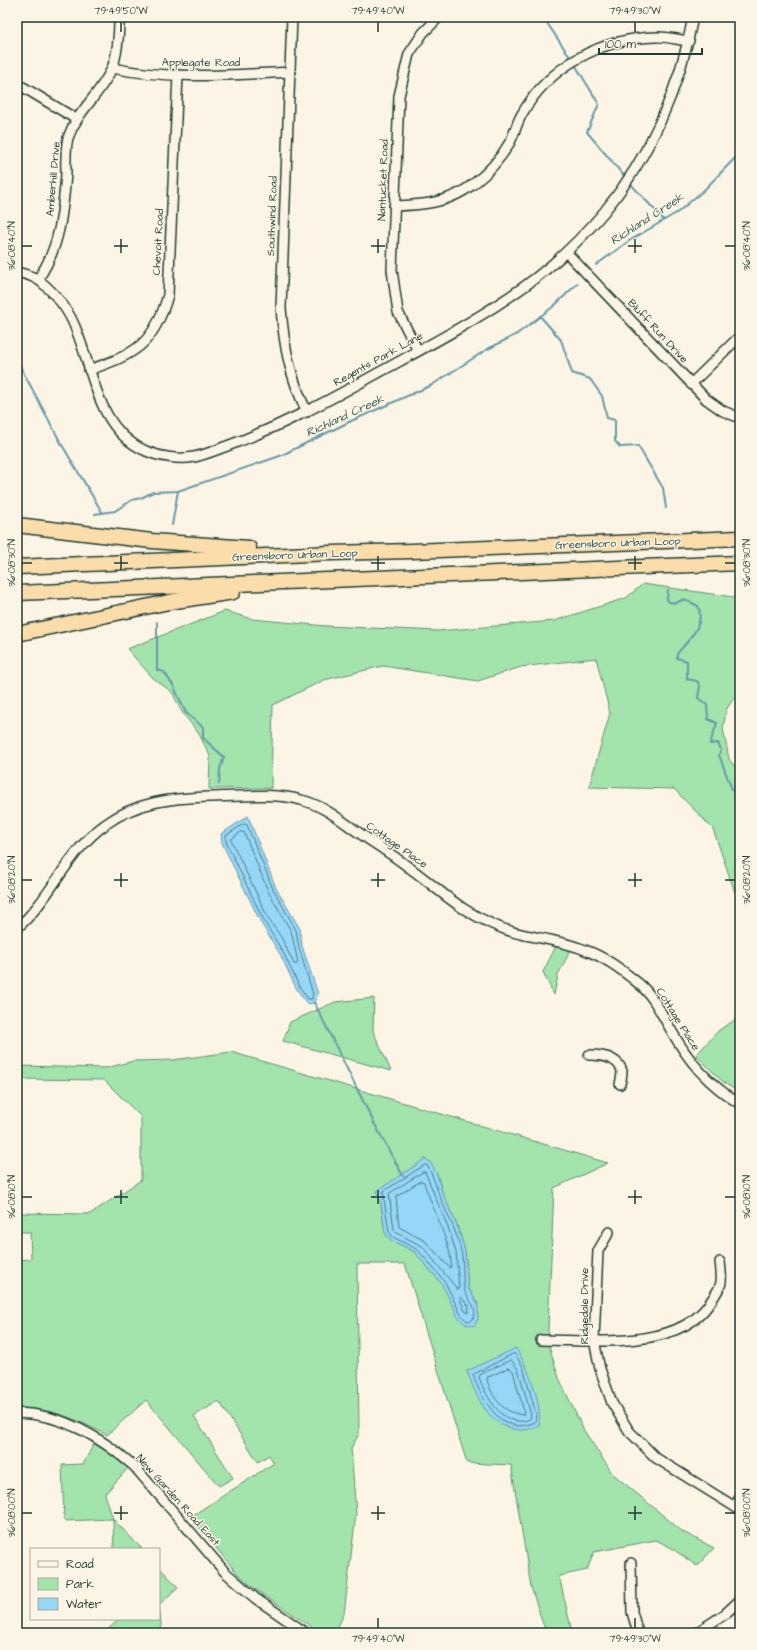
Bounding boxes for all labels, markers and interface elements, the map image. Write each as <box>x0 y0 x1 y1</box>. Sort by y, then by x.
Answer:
text: 79°49'50"W <box>94 4 148 18</box>
text: 79°49'40"W <box>351 4 405 18</box>
text: 79°49'30"W <box>609 4 661 18</box>
scale bar <box>599 30 702 56</box>
text: 100 m <box>605 36 636 53</box>
street label: Applegate Road <box>162 55 241 71</box>
street label: Nantucket Road <box>374 138 392 221</box>
street label: Amberhill Drive <box>42 141 64 217</box>
street label: Southwind Road <box>263 175 281 256</box>
water label: Richland Creek <box>607 189 688 249</box>
street label: Chevoit Road <box>149 208 167 276</box>
text: 36°08'40"N <box>5 221 19 271</box>
text: 36°08'40"N <box>740 221 754 271</box>
street label: Bluff Run Drive <box>624 296 692 366</box>
street label: Regents Park Lane <box>331 328 426 391</box>
water label: Richland Creek <box>303 390 387 442</box>
street label: Greensboro Urban Loop <box>555 533 681 553</box>
text: 36°08'30"N <box>5 539 19 587</box>
text: 36°08'30"N <box>740 539 754 587</box>
street label: Greensboro Urban Loop <box>232 545 358 565</box>
street label: Cottage Place <box>363 818 431 873</box>
text: 36°08'20"N <box>5 856 19 904</box>
text: 36°08'20"N <box>740 856 754 904</box>
street label: Cottage Place <box>652 985 703 1054</box>
text: 36°08'10"N <box>5 1175 19 1219</box>
text: 36°08'10"N <box>740 1175 754 1219</box>
street label: Ridgedale Drive <box>577 1268 593 1344</box>
street label: New Garden Road East <box>133 1451 224 1550</box>
text: 36°08'00"N <box>5 1488 19 1538</box>
text: 36°08'00"N <box>740 1488 754 1538</box>
legend <box>30 1548 160 1620</box>
text: Road <box>66 1556 94 1573</box>
text: Park <box>66 1576 94 1593</box>
text: Water <box>66 1596 102 1613</box>
text: 79°49'40"W <box>351 1632 405 1646</box>
text: 79°49'30"W <box>609 1632 661 1646</box>

